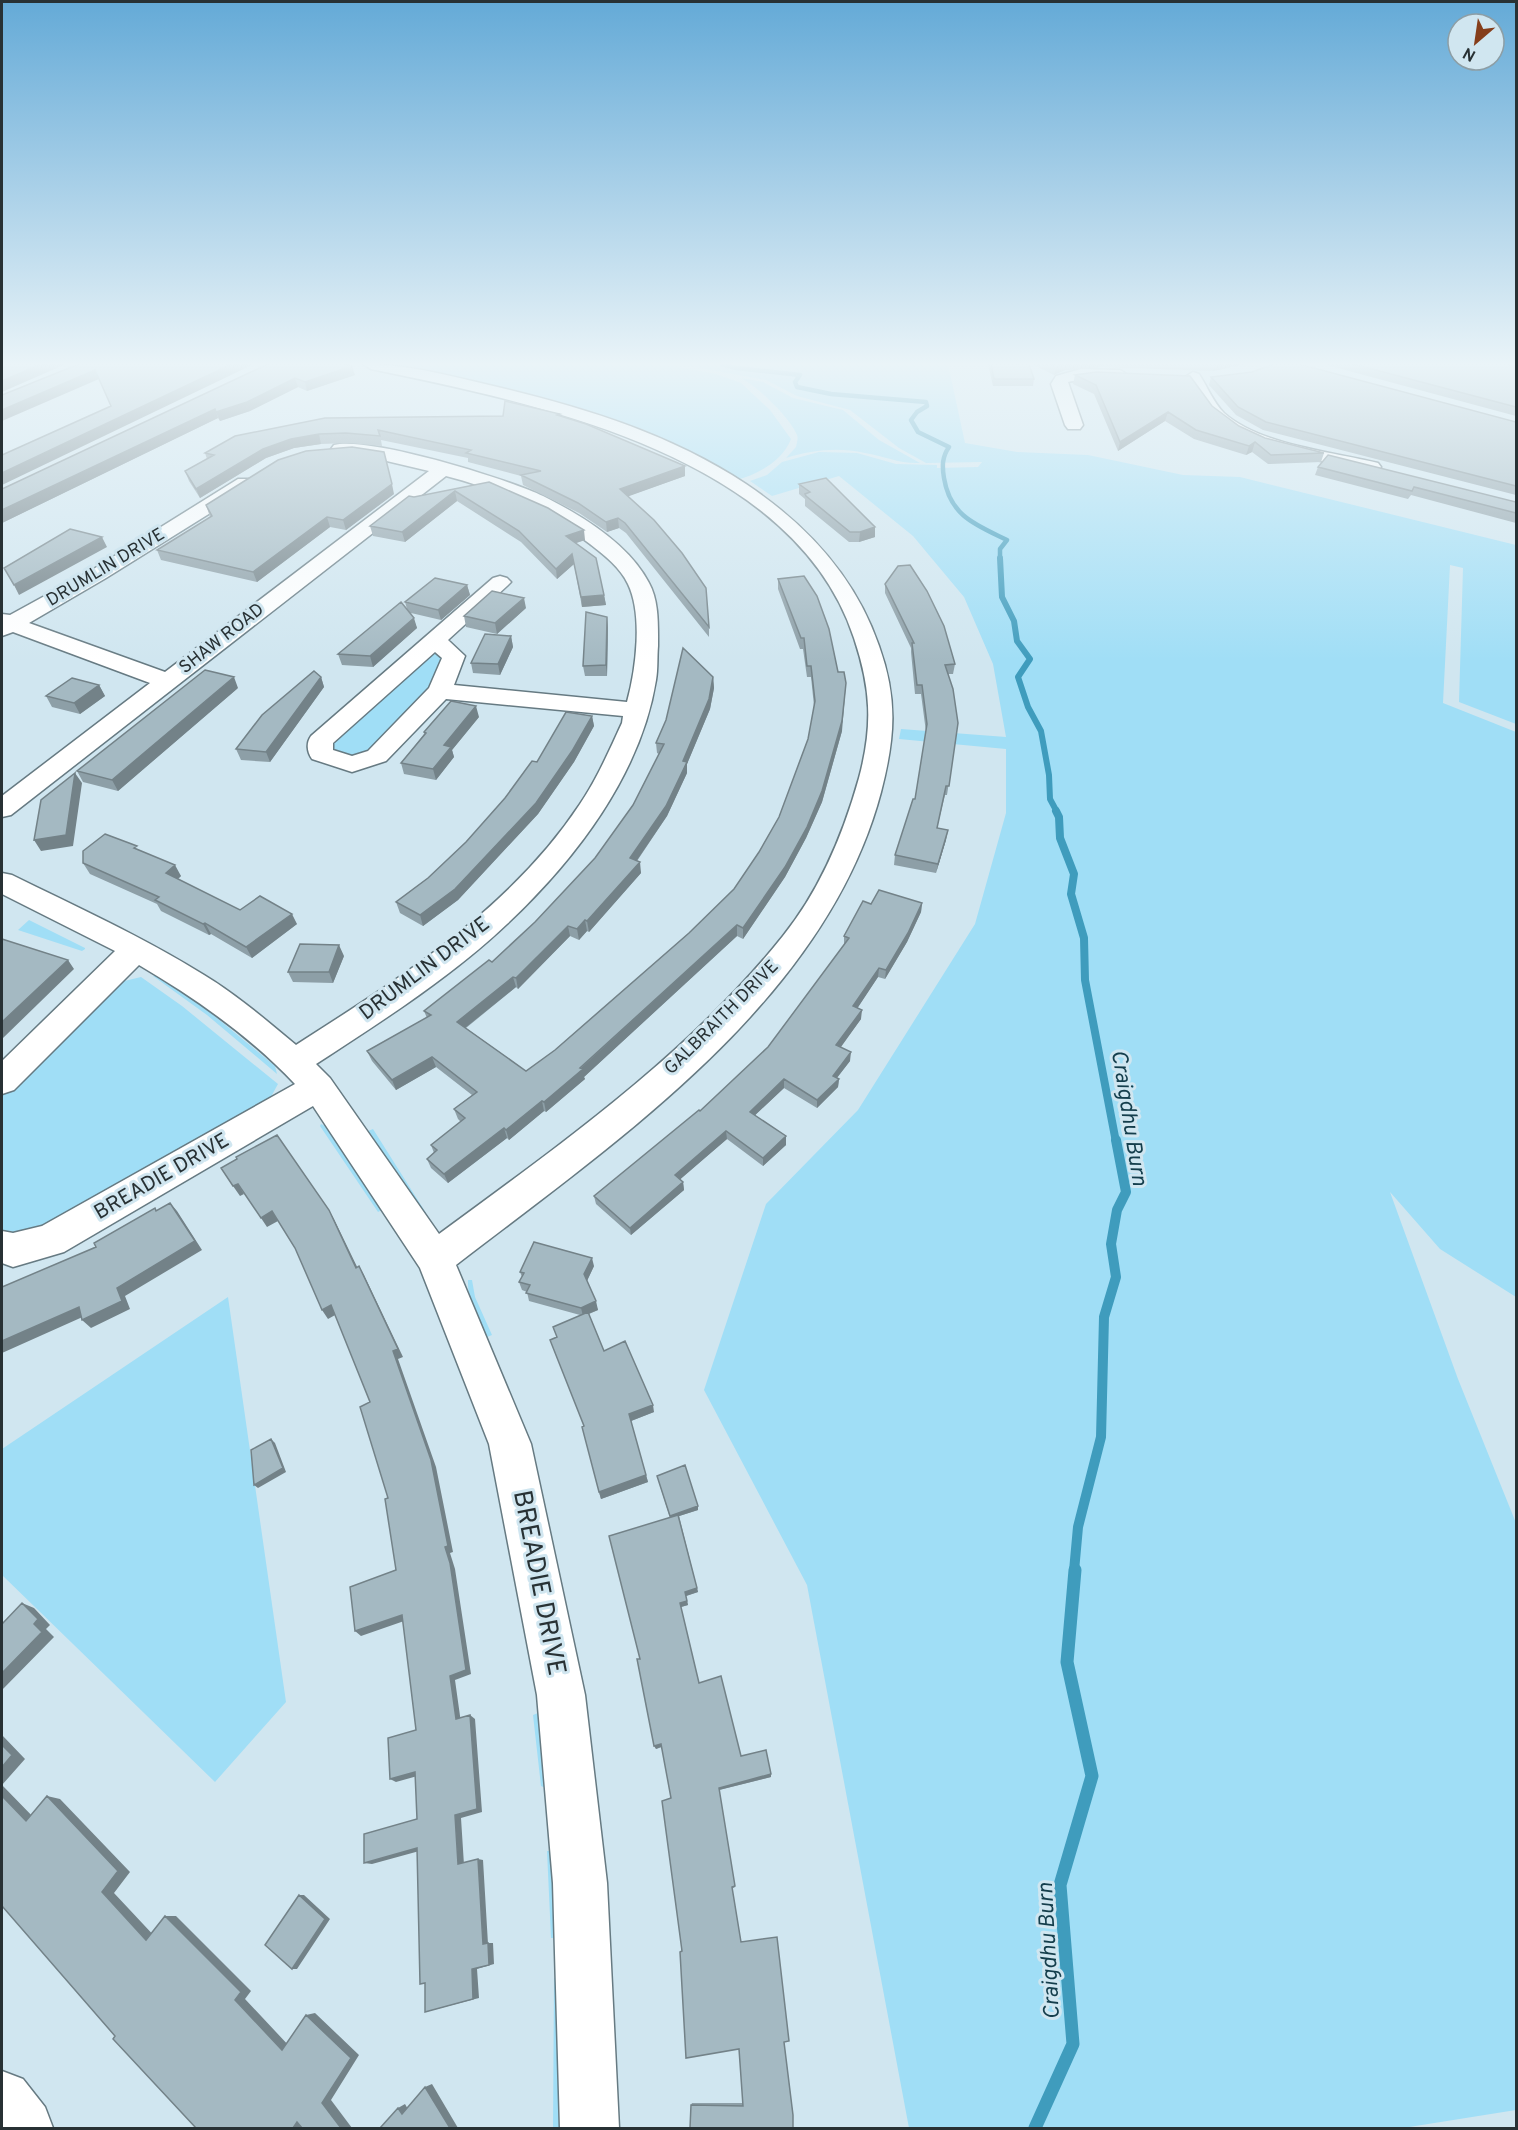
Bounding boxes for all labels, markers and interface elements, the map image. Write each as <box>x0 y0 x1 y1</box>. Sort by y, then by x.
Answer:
north arrow <box>1446 12 1506 72</box>
text: N <box>1460 42 1480 65</box>
street label: DRUMLIN DRIVE <box>43 524 169 612</box>
street label: SHAW ROAD <box>175 599 269 679</box>
street label: DRUMLIN DRIVE <box>354 911 496 1027</box>
street label: GALBRAITH DRIVE <box>660 956 784 1080</box>
water label: Craigdhu Burn <box>1104 1048 1152 1188</box>
street label: BREADIE DRIVE <box>90 1127 234 1227</box>
street label: BREADIE DRIVE <box>504 1488 572 1678</box>
water label: Craigdhu Burn <box>1033 1882 1067 2020</box>

